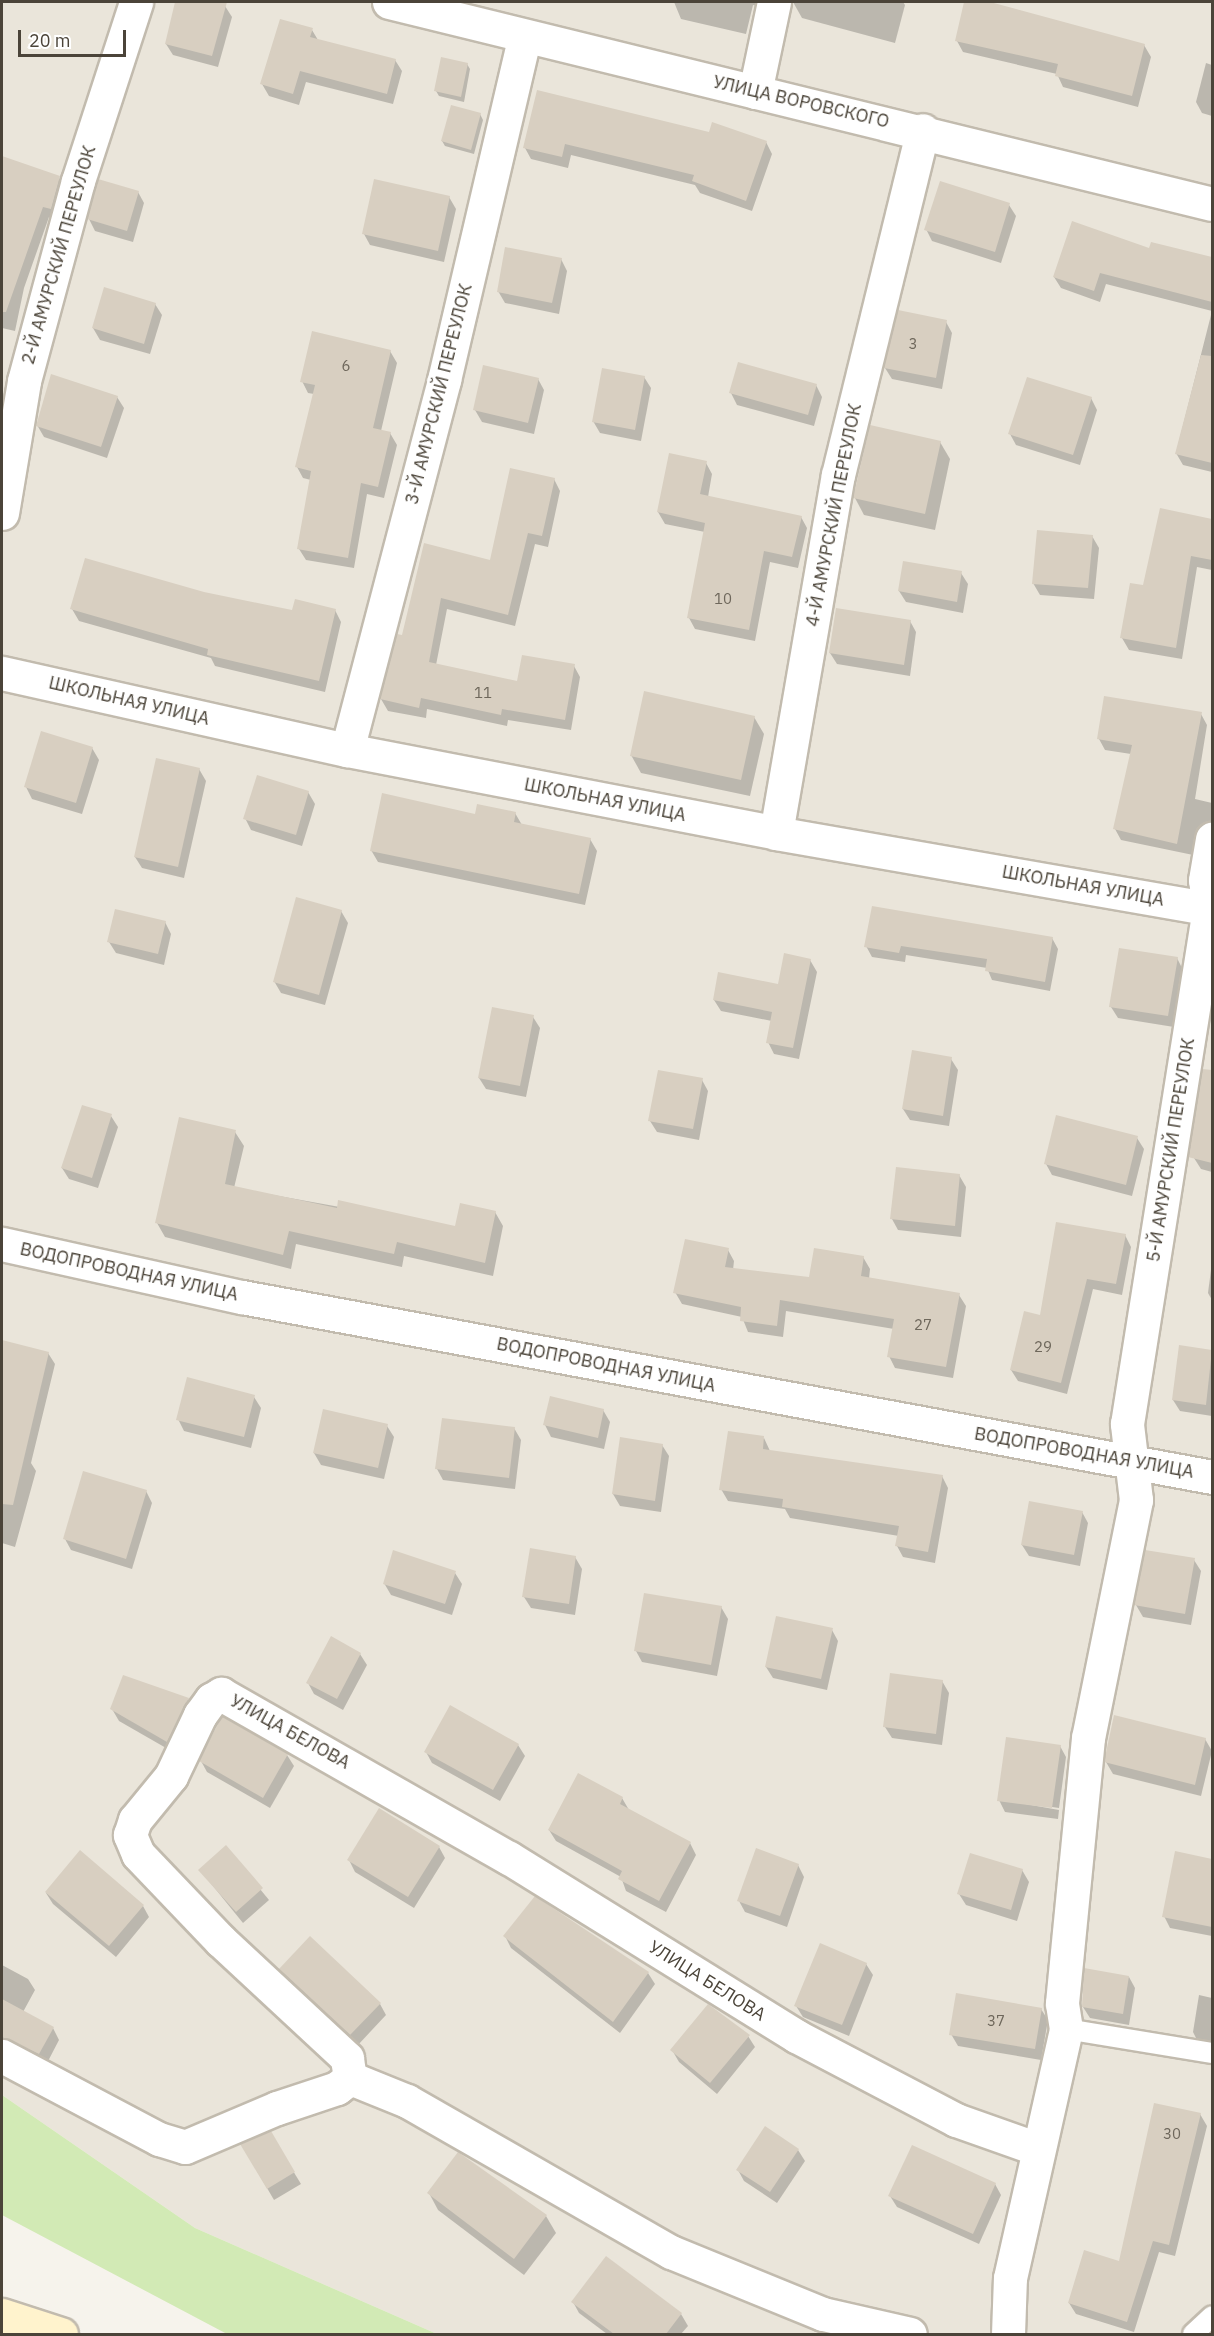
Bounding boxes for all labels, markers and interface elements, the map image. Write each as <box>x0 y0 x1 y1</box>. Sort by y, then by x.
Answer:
scale bar <box>21 18 129 56</box>
text: 20 m <box>29 29 71 52</box>
street label: УЛИЦА ВОРОВСКОГО <box>711 71 891 133</box>
street label: 2-Й АМУРСКИЙ ПЕРЕУЛОК <box>17 143 101 367</box>
street label: 3-Й АМУРСКИЙ ПЕРЕУЛОК <box>401 281 477 507</box>
house number: 3 <box>909 335 917 353</box>
house number: 6 <box>342 357 350 375</box>
street label: 4-Й АМУРСКИЙ ПЕРЕУЛОК <box>802 402 866 628</box>
house number: 10 <box>714 590 732 608</box>
street label: ШКОЛЬНАЯ УЛИЦА <box>47 672 211 730</box>
house number: 11 <box>474 684 492 702</box>
street label: ШКОЛЬНАЯ УЛИЦА <box>522 774 688 826</box>
street label: ШКОЛЬНАЯ УЛИЦА <box>1000 861 1166 911</box>
street label: 5-Й АМУРСКИЙ ПЕРЕУЛОК <box>1143 1036 1199 1264</box>
street label: ВОДОПРОВОДНАЯ УЛИЦА <box>18 1238 240 1306</box>
house number: 27 <box>914 1316 932 1334</box>
street label: ВОДОПРОВОДНАЯ УЛИЦА <box>495 1333 717 1397</box>
house number: 29 <box>1034 1338 1052 1356</box>
street label: ВОДОПРОВОДНАЯ УЛИЦА <box>973 1423 1195 1483</box>
street label: УЛИЦА БЕЛОВА <box>226 1690 354 1774</box>
street label: УЛИЦА БЕЛОВА <box>645 1936 769 2026</box>
house number: 37 <box>987 2012 1005 2030</box>
house number: 30 <box>1163 2125 1181 2143</box>

